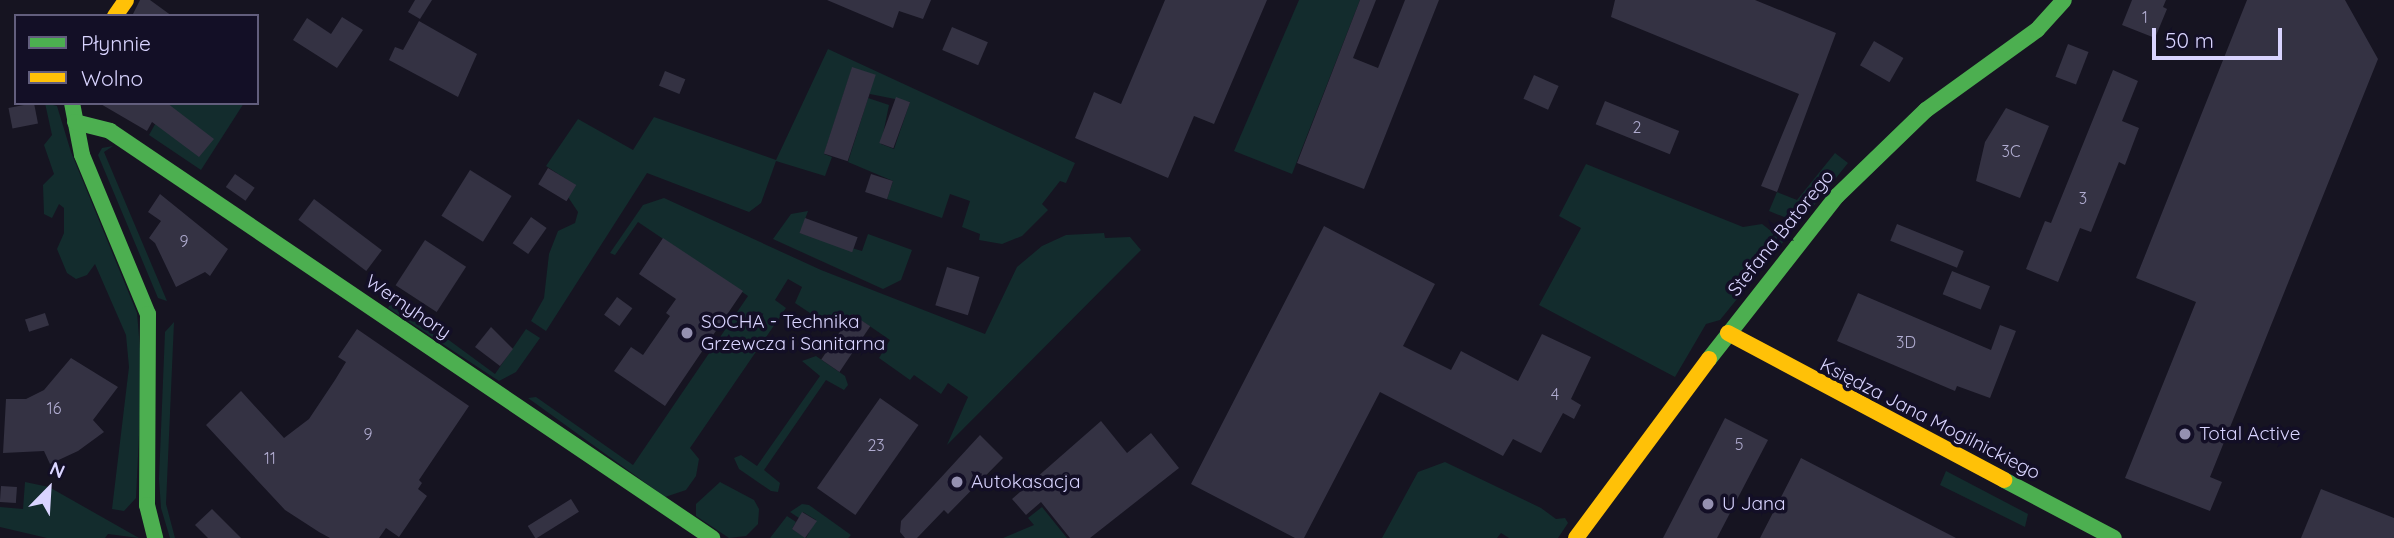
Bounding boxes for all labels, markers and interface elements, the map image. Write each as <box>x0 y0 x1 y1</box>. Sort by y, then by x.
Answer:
house number: 1 <box>2142 7 2148 27</box>
legend <box>14 14 259 105</box>
scale bar <box>2156 14 2286 58</box>
text: 50 m <box>2165 27 2214 53</box>
text: Płynnie <box>81 30 151 56</box>
text: Wolno <box>81 65 143 91</box>
house number: 2 <box>1633 117 1641 137</box>
house number: 3C <box>2002 141 2020 161</box>
street label: Stefana Batorego <box>1723 165 1839 301</box>
house number: 3 <box>2079 188 2087 208</box>
house number: 9 <box>180 231 188 251</box>
street label: Wernyhory <box>361 270 455 344</box>
place label: SOCHA - Technika Grzewcza i Sanitarna <box>701 311 885 355</box>
marker: SOCHA - Technika Grzewcza i Sanitarna <box>679 325 695 341</box>
house number: 3D <box>1896 332 1916 352</box>
street label: Księdza Jana Mogilnickiego <box>1816 353 2044 485</box>
house number: 4 <box>1551 384 1559 404</box>
house number: 16 <box>47 398 61 418</box>
place label: Total Active <box>2199 423 2301 445</box>
house number: 9 <box>364 424 372 444</box>
marker: Total Active <box>2177 426 2193 442</box>
house number: 5 <box>1735 434 1743 454</box>
house number: 23 <box>867 435 885 455</box>
house number: 11 <box>264 448 276 468</box>
north arrow <box>14 454 84 524</box>
text: N <box>46 456 69 484</box>
place label: Autokasacja <box>971 471 1080 493</box>
marker: Autokasacja <box>949 474 965 490</box>
place label: U Jana <box>1722 493 1786 515</box>
marker: U Jana <box>1700 496 1716 512</box>

